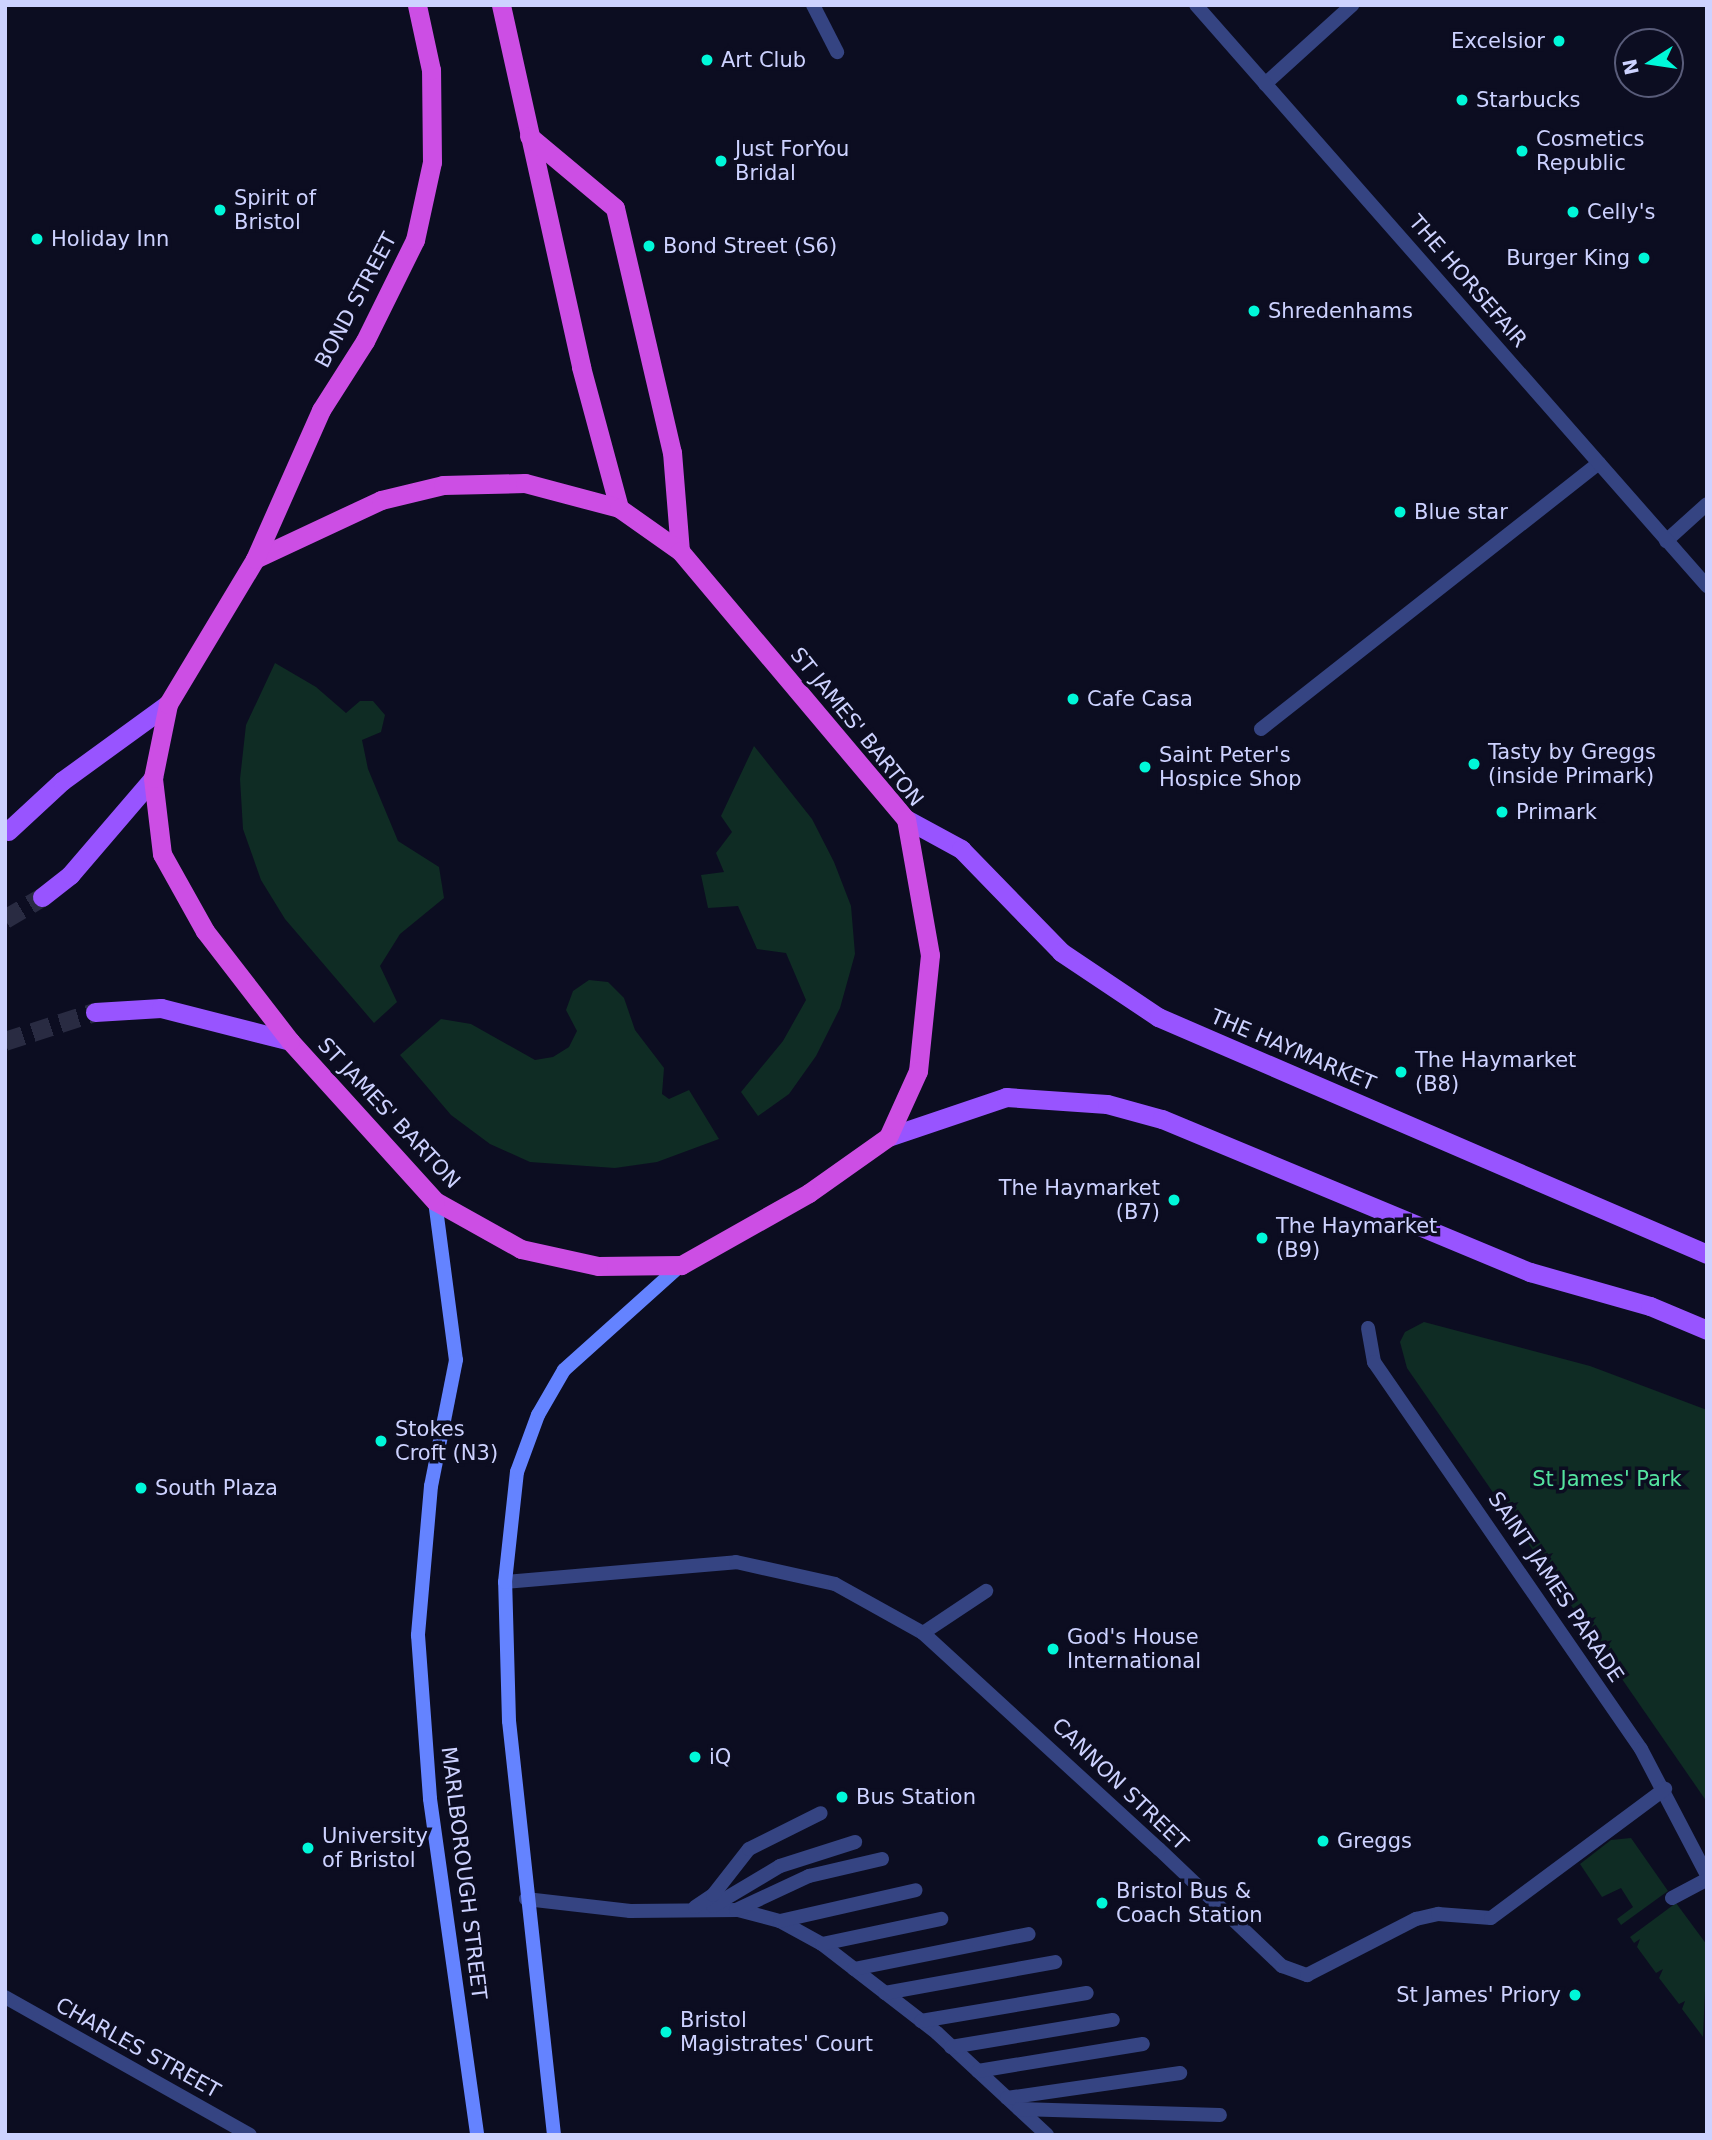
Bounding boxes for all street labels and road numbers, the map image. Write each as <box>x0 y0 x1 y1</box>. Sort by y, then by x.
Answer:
street label: THE HORSEFAIR <box>1404 210 1532 352</box>
street label: BOND STREET <box>310 228 402 372</box>
street label: ST JAMES' BARTON <box>785 642 929 812</box>
street label: THE HAYMARKET <box>1207 1004 1379 1096</box>
street label: ST JAMES' BARTON <box>313 1032 465 1194</box>
street label: SAINT JAMES PARADE <box>1483 1487 1629 1687</box>
street label: CANNON STREET <box>1047 1713 1193 1855</box>
street label: MARLBOROUGH STREET <box>436 1745 492 2001</box>
street label: CHARLES STREET <box>51 1992 225 2104</box>

